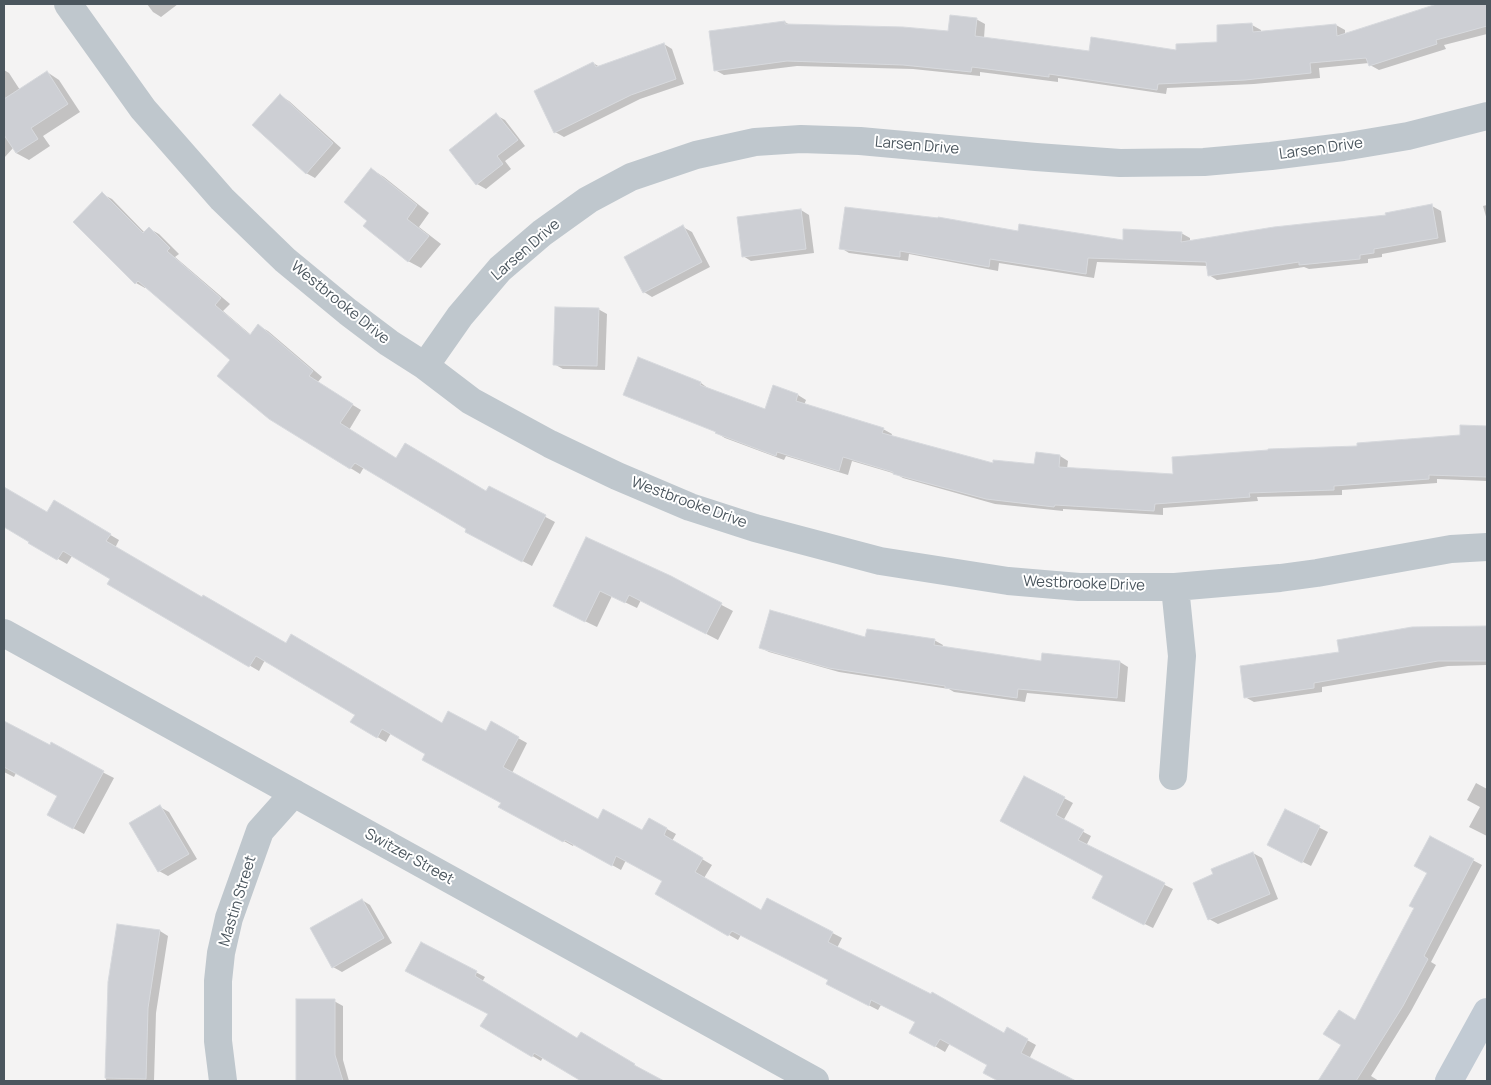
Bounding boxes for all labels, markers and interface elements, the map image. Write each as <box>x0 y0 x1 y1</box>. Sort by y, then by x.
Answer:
street label: Larsen Drive <box>874 133 960 159</box>
street label: Larsen Drive <box>1278 134 1364 164</box>
street label: Larsen Drive <box>488 215 564 285</box>
street label: Westbrooke Drive <box>287 258 393 348</box>
street label: Westbrooke Drive <box>629 474 749 532</box>
street label: Westbrooke Drive <box>1023 573 1145 595</box>
street label: Switzer Street <box>361 825 457 889</box>
street label: Mastin Street <box>216 853 260 949</box>

